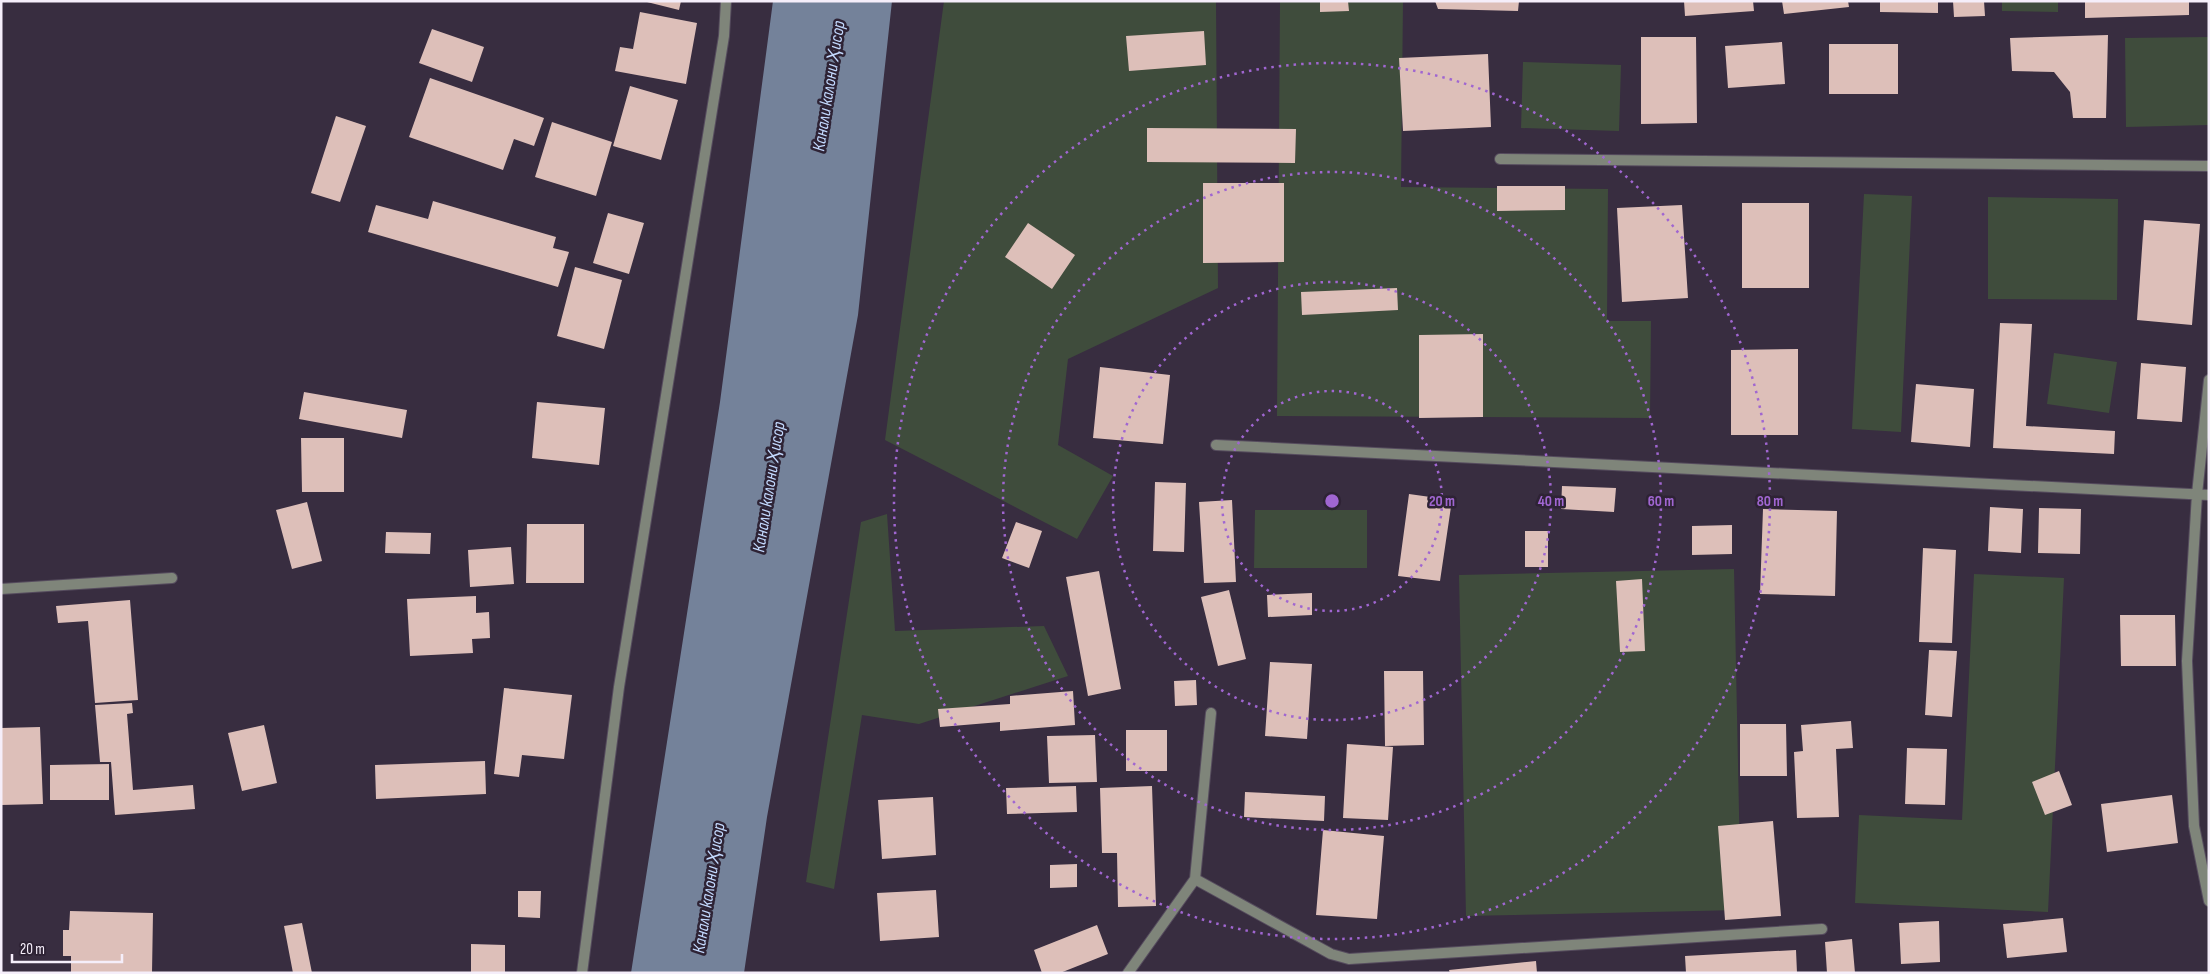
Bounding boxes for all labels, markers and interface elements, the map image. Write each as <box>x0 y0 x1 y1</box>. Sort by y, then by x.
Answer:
water label: Канали калони Ҳисор <box>808 18 850 153</box>
water label: Канали калони Ҳисор <box>748 419 790 554</box>
centre of rings <box>1323 492 1341 510</box>
text: 20 m <box>1429 492 1455 511</box>
text: 40 m <box>1538 492 1564 511</box>
text: 60 m <box>1648 492 1674 511</box>
text: 80 m <box>1757 492 1783 511</box>
water label: Канали калони Ҳисор <box>688 820 730 955</box>
scale bar <box>12 932 122 964</box>
text: 20 m <box>20 940 45 959</box>

